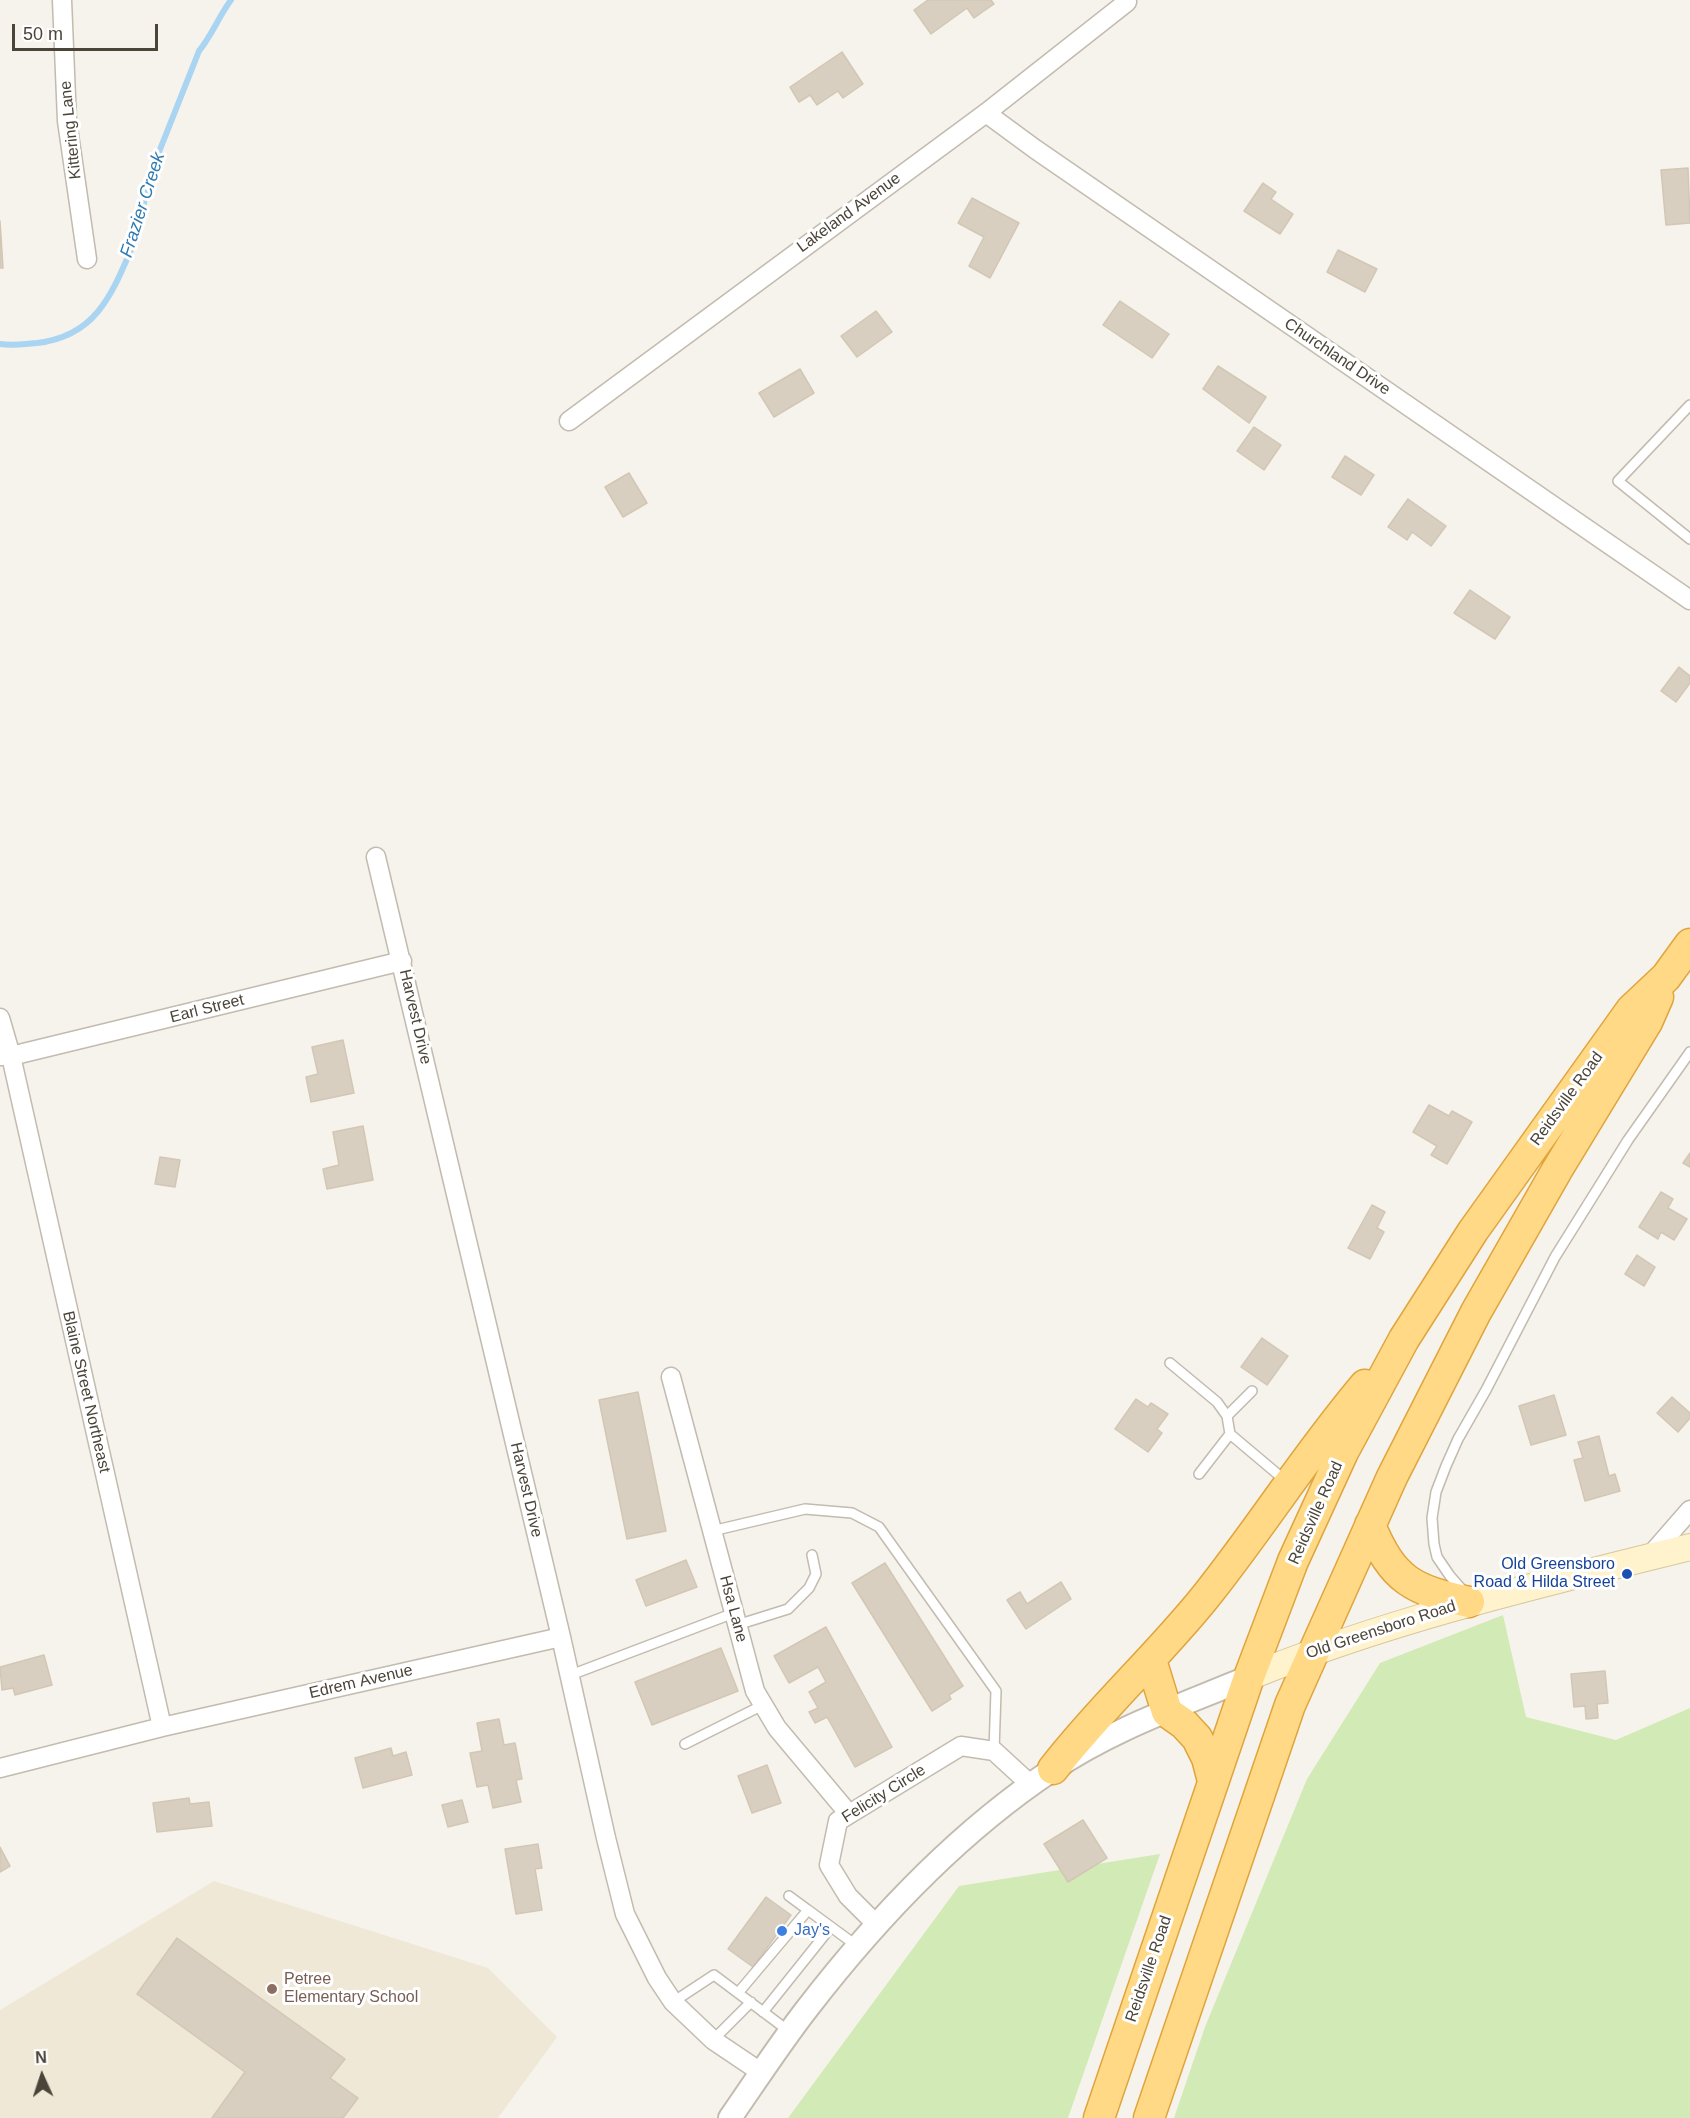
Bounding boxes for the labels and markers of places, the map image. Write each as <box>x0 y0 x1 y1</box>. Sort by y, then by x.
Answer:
place label: Old Greensboro Road & Hilda Street <box>1474 1555 1615 1593</box>
marker: Old Greensboro Road & Hilda Street <box>1620 1567 1634 1581</box>
place label: Jay's <box>794 1921 830 1941</box>
marker: Jay's <box>775 1924 789 1938</box>
place label: Petree Elementary School <box>284 1970 418 2008</box>
marker: Petree Elementary School <box>265 1982 279 1996</box>

